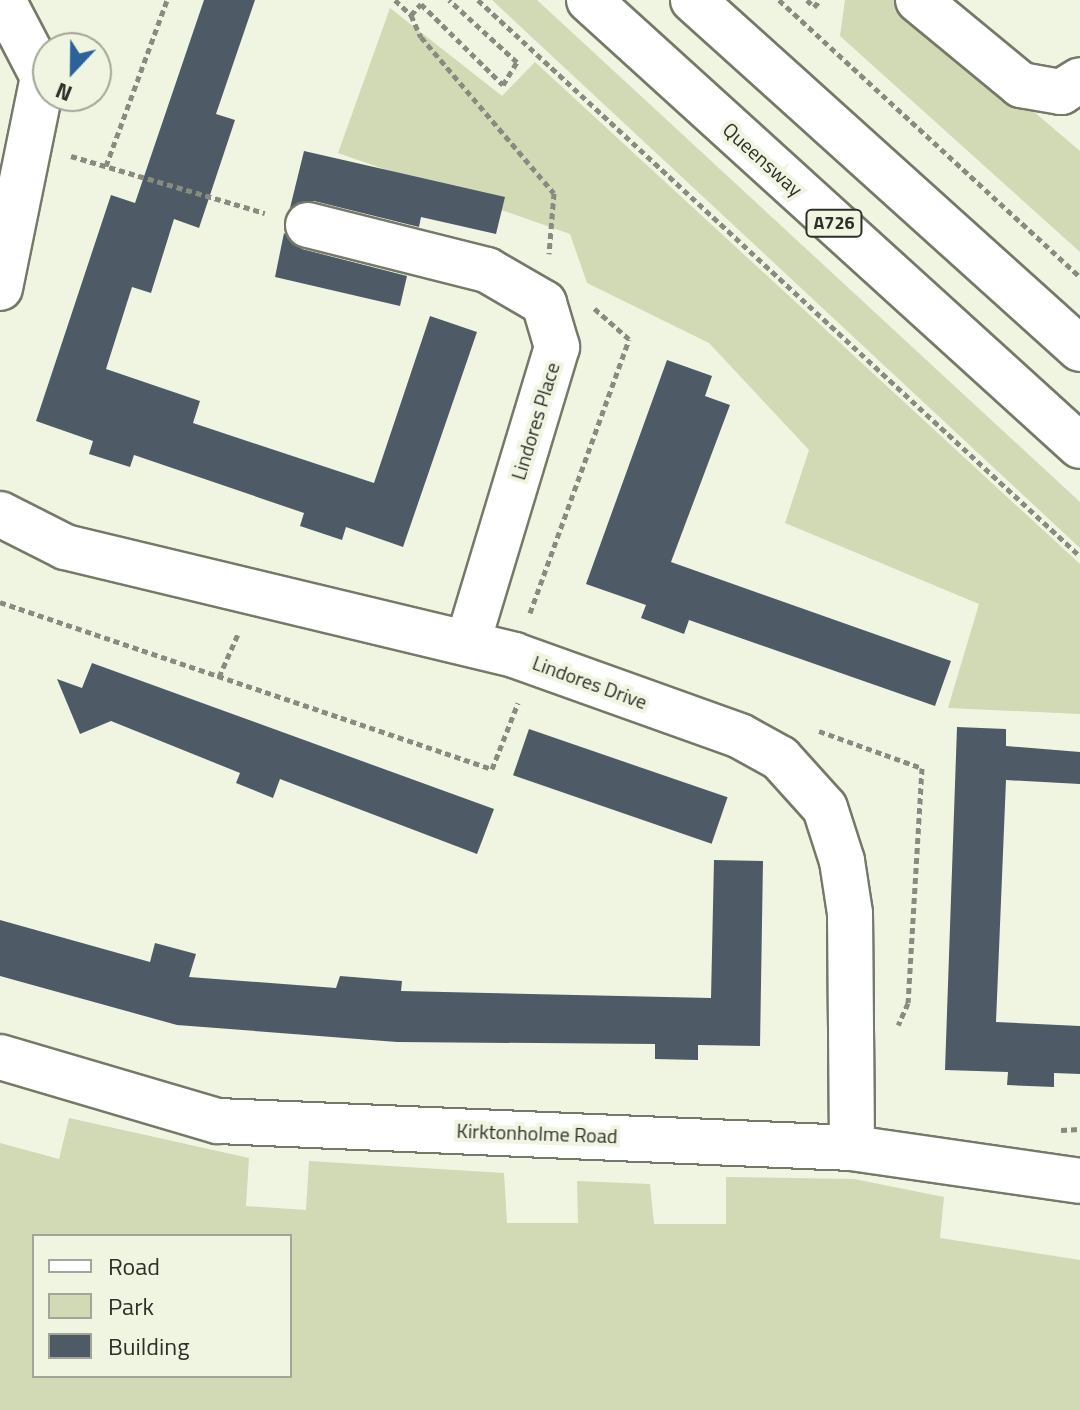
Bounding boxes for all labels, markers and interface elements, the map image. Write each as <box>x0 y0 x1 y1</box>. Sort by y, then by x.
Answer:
north arrow <box>32 32 112 112</box>
text: N <box>50 74 77 111</box>
street label: Queensway <box>718 117 808 201</box>
road number: A726 <box>804 209 864 237</box>
street label: Lindores Place <box>506 359 564 483</box>
street label: Lindores Drive <box>529 650 651 714</box>
street label: Kirktonholme Road <box>456 1118 618 1148</box>
legend <box>32 1234 292 1378</box>
text: Road <box>108 1248 160 1284</box>
text: Park <box>108 1288 154 1324</box>
text: Building <box>108 1328 190 1364</box>

